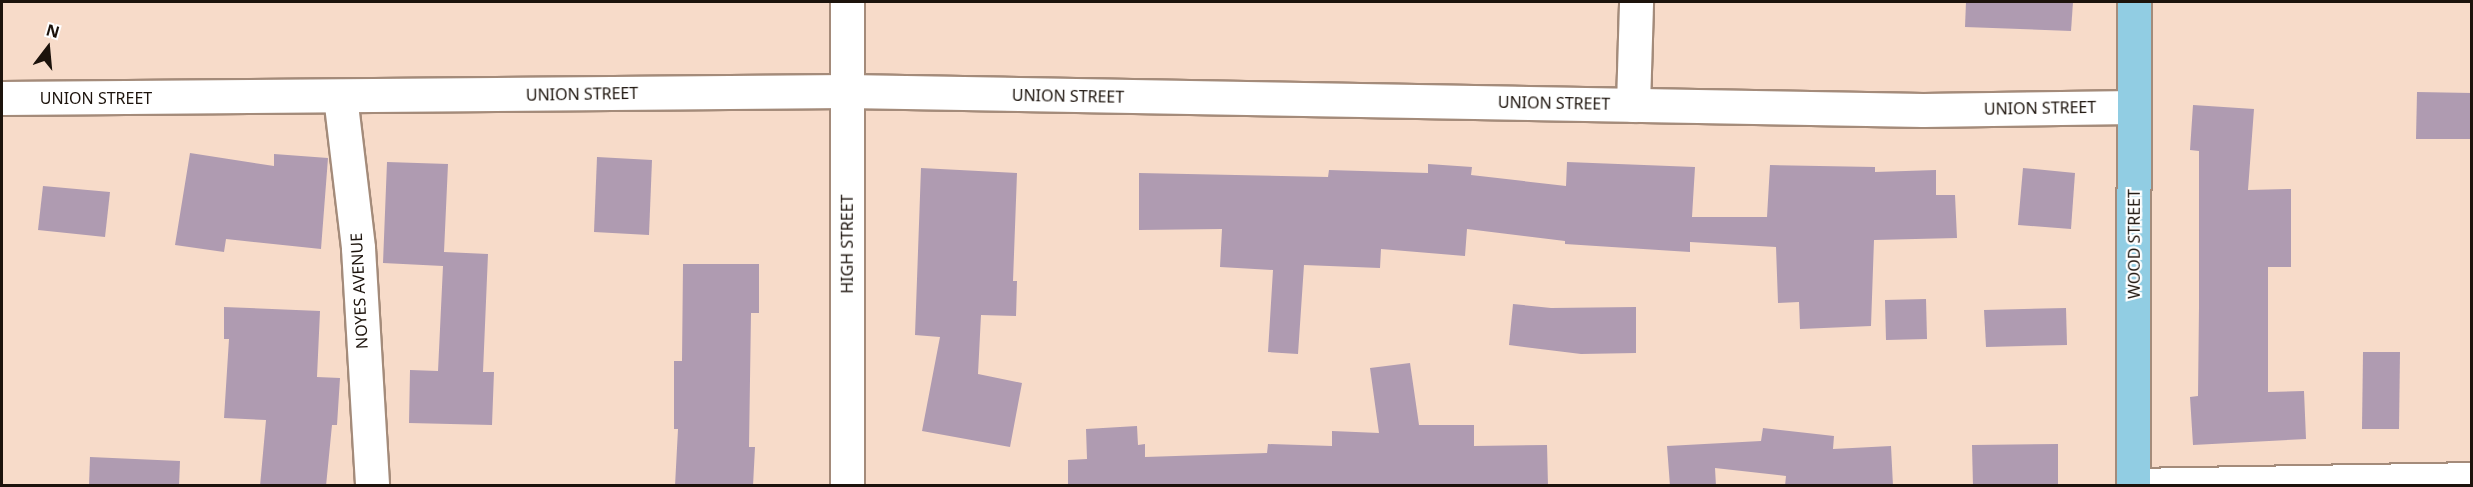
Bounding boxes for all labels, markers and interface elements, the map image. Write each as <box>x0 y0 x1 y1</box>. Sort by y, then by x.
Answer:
north arrow <box>18 18 78 78</box>
text: N <box>44 18 62 43</box>
street label: UNION STREET <box>526 83 638 105</box>
street label: UNION STREET <box>1012 85 1124 107</box>
street label: UNION STREET <box>40 88 152 108</box>
street label: UNION STREET <box>1498 92 1610 114</box>
street label: UNION STREET <box>1984 97 2096 119</box>
street label: WOOD STREET <box>2124 189 2144 299</box>
street label: HIGH STREET <box>837 194 857 294</box>
street label: NOYES AVENUE <box>346 232 372 350</box>

